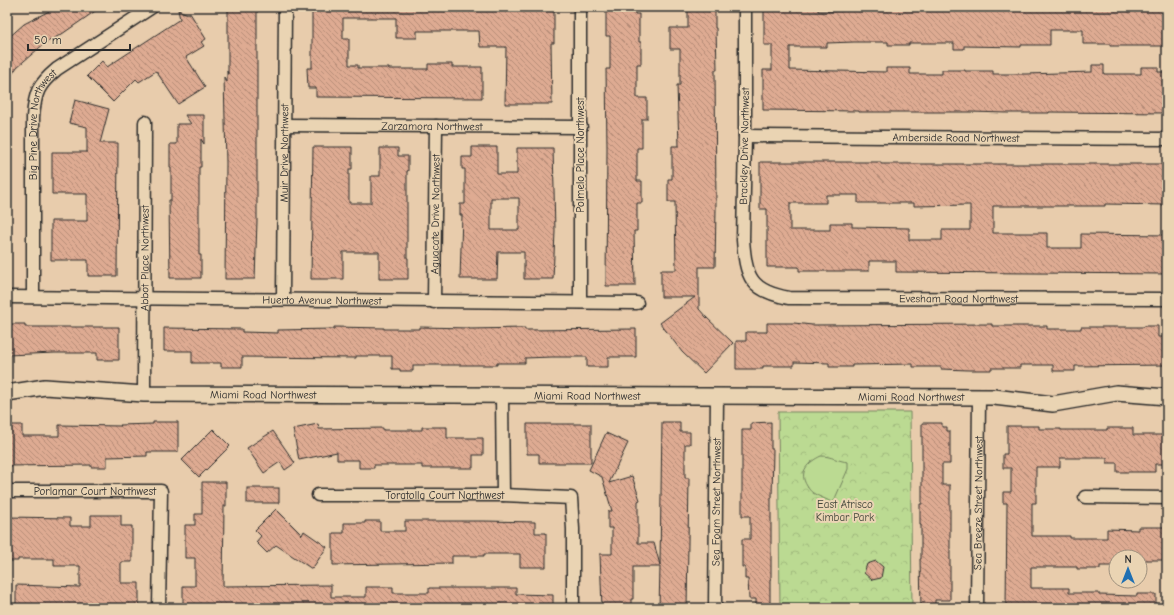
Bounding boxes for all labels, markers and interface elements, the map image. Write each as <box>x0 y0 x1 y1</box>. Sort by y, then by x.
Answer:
scale bar <box>28 26 130 52</box>
text: 50 m <box>34 33 62 47</box>
street label: Big Pine Drive Northwest <box>27 66 60 180</box>
street label: Brackley Drive Northwest <box>737 86 752 205</box>
street label: Polmelo Place Northwest <box>574 97 587 213</box>
street label: Muir Drive Northwest <box>278 103 291 203</box>
street label: Zarzamora Northwest <box>381 120 484 133</box>
street label: Amberside Road Northwest <box>892 131 1020 145</box>
street label: Aguacate Drive Northwest <box>428 153 443 274</box>
street label: Abbot Place Northwest <box>138 204 152 311</box>
street label: Evesham Road Northwest <box>899 292 1019 306</box>
street label: Huerto Avenue Northwest <box>262 293 382 308</box>
street label: Miami Road Northwest <box>210 388 317 402</box>
street label: Miami Road Northwest <box>534 389 641 403</box>
street label: Miami Road Northwest <box>858 391 965 404</box>
street label: Sea Breeze Street Northwest <box>971 435 986 570</box>
street label: Sea Foam Street Northwest <box>709 437 724 566</box>
street label: Porlamar Court Northwest <box>34 485 157 498</box>
street label: Toratolla Court Northwest <box>386 489 505 502</box>
park label: East Atrisco Kimbar Park <box>816 498 875 524</box>
north arrow <box>1108 549 1148 589</box>
text: N <box>1124 553 1132 566</box>

